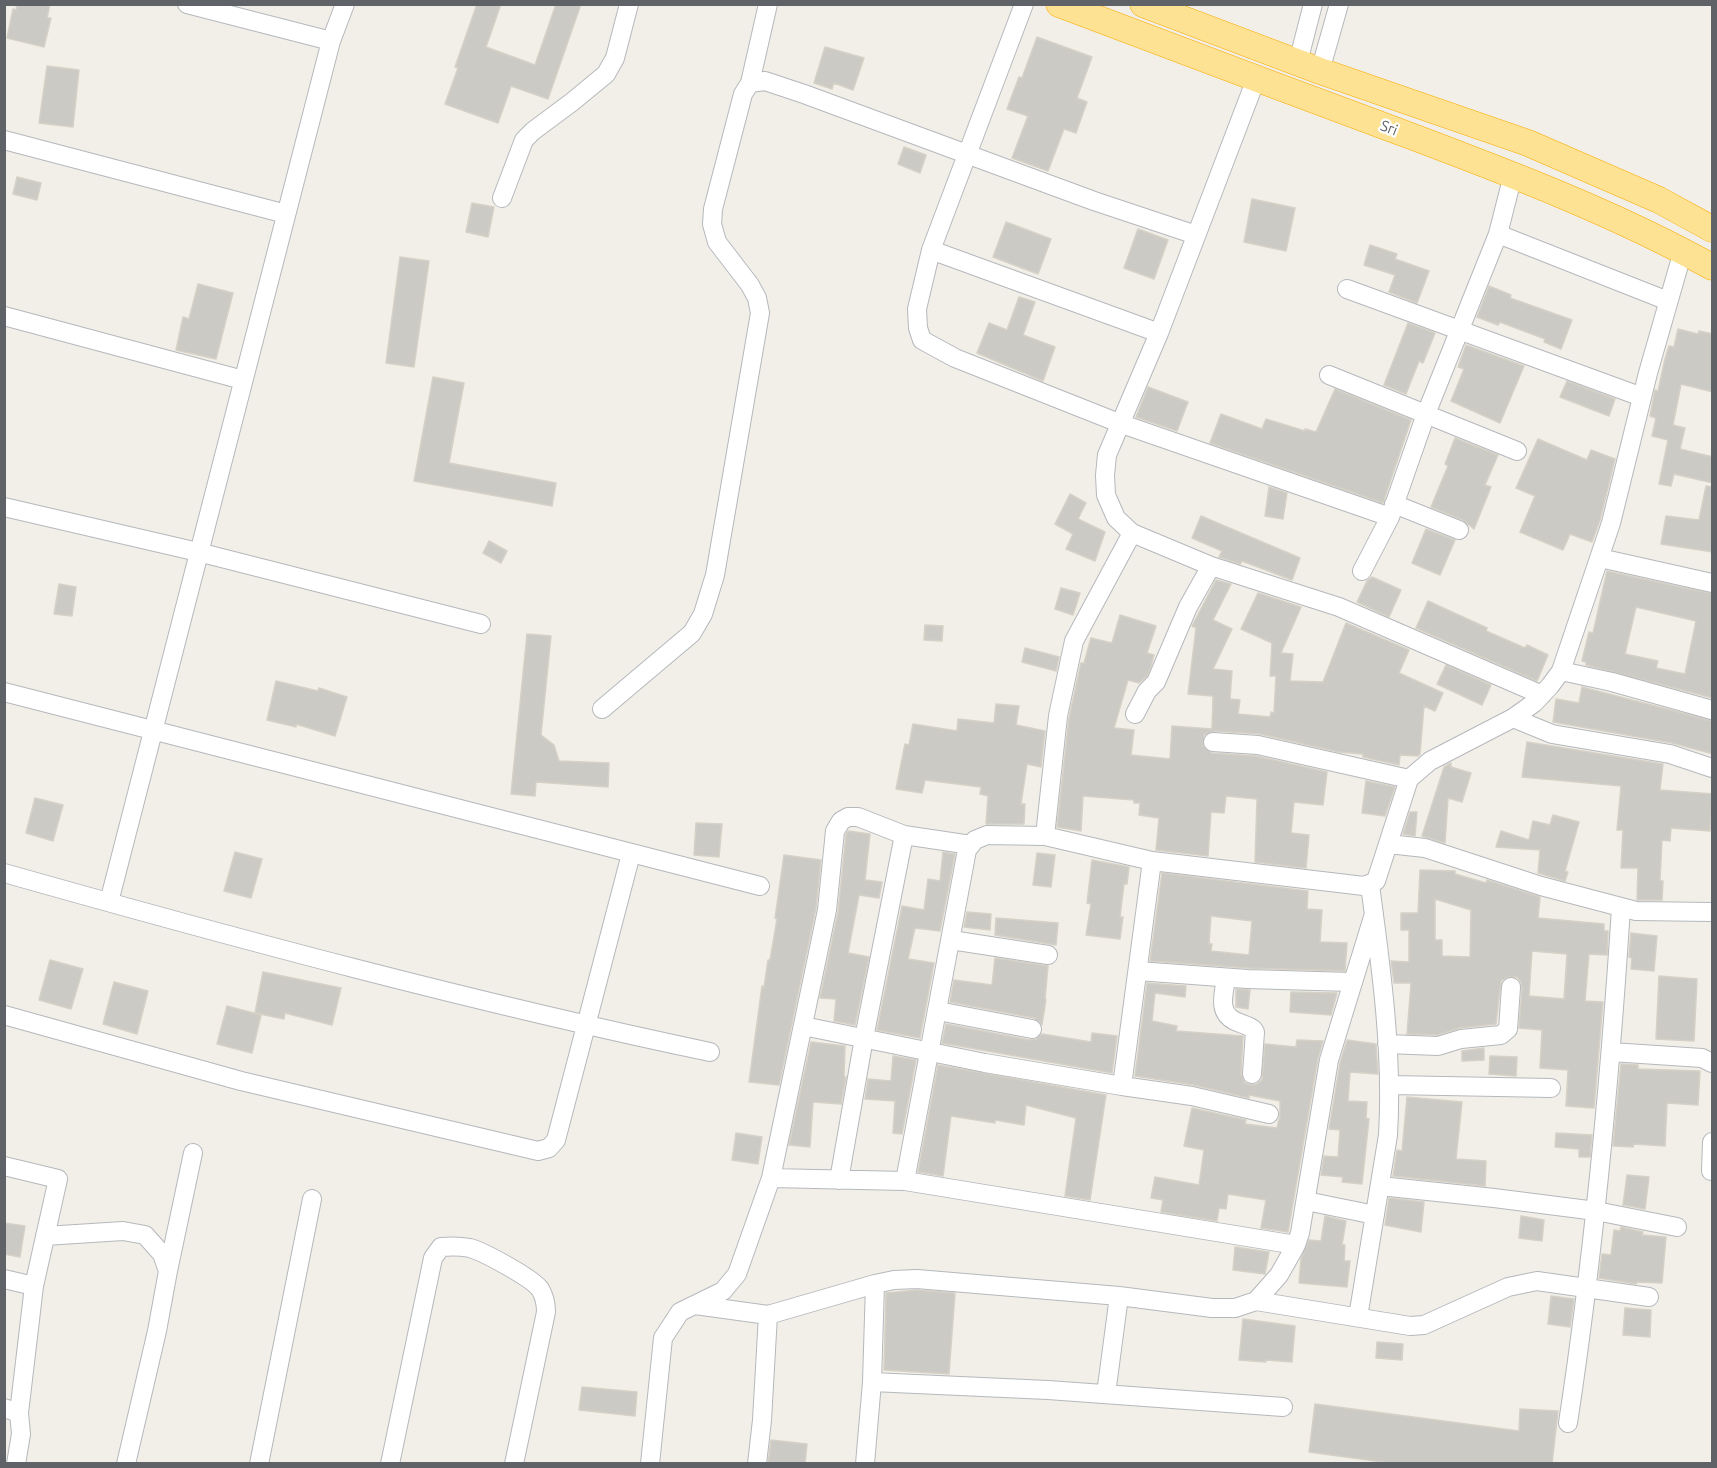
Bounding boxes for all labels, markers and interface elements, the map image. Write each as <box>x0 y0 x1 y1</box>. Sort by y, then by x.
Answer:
street label: Sri <box>1378 117 1400 139</box>

